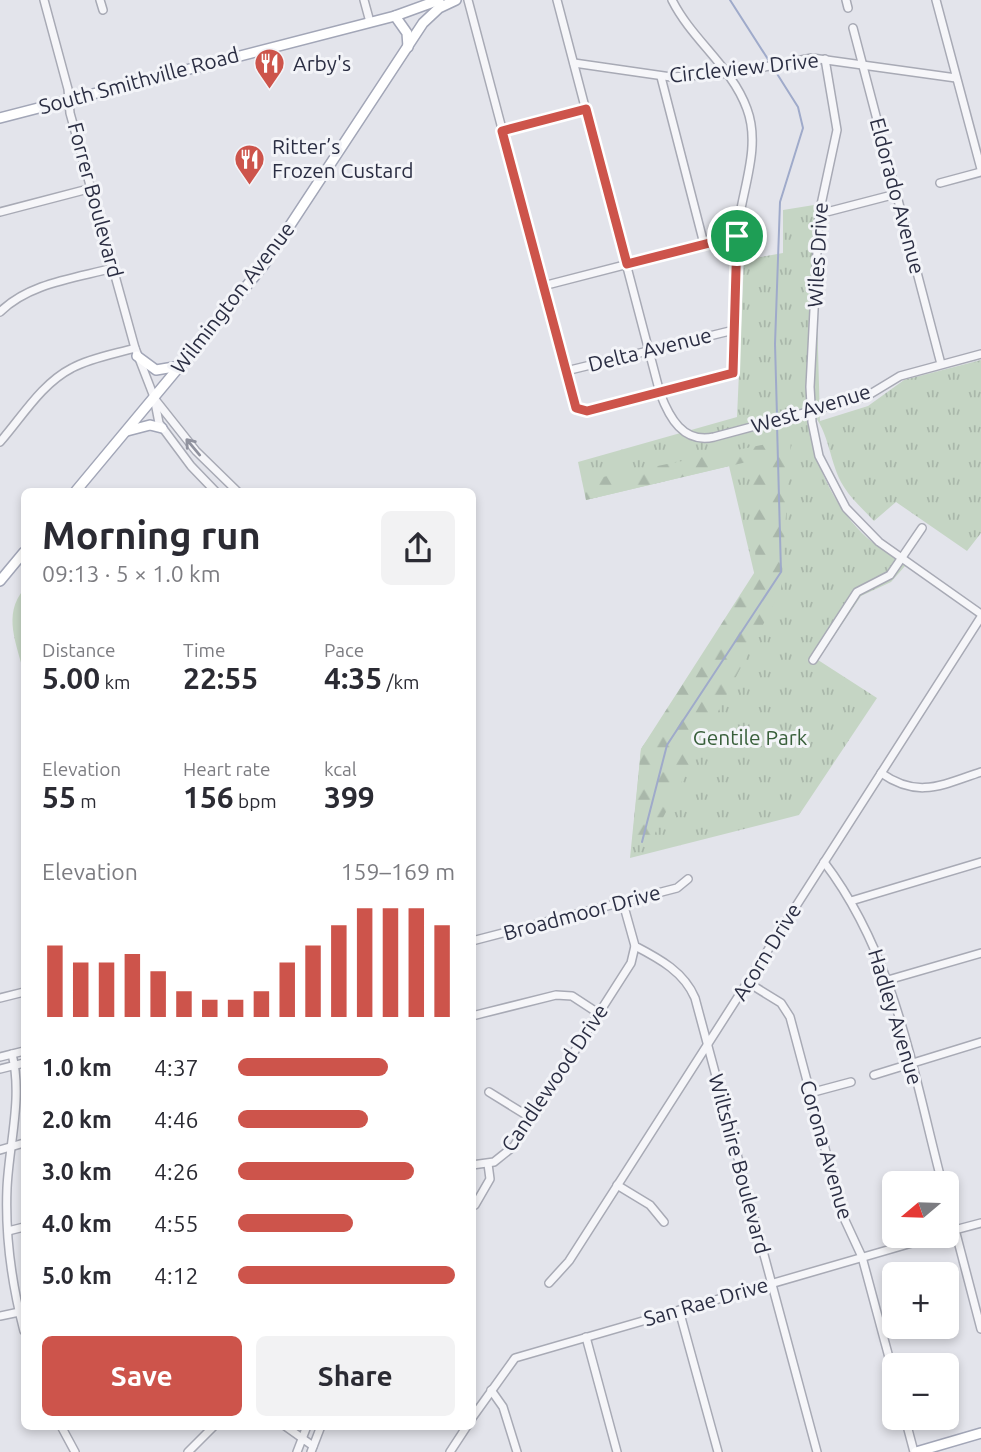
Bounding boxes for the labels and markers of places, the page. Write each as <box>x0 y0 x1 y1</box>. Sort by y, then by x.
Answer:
restaurant icon: Arby's <box>253 47 287 91</box>
place label: Arby's <box>293 51 351 75</box>
place label: Ritter’s Frozen Custard <box>272 134 414 182</box>
restaurant icon: Ritter’s Frozen Custard <box>232 142 266 186</box>
pin <box>707 206 767 266</box>

